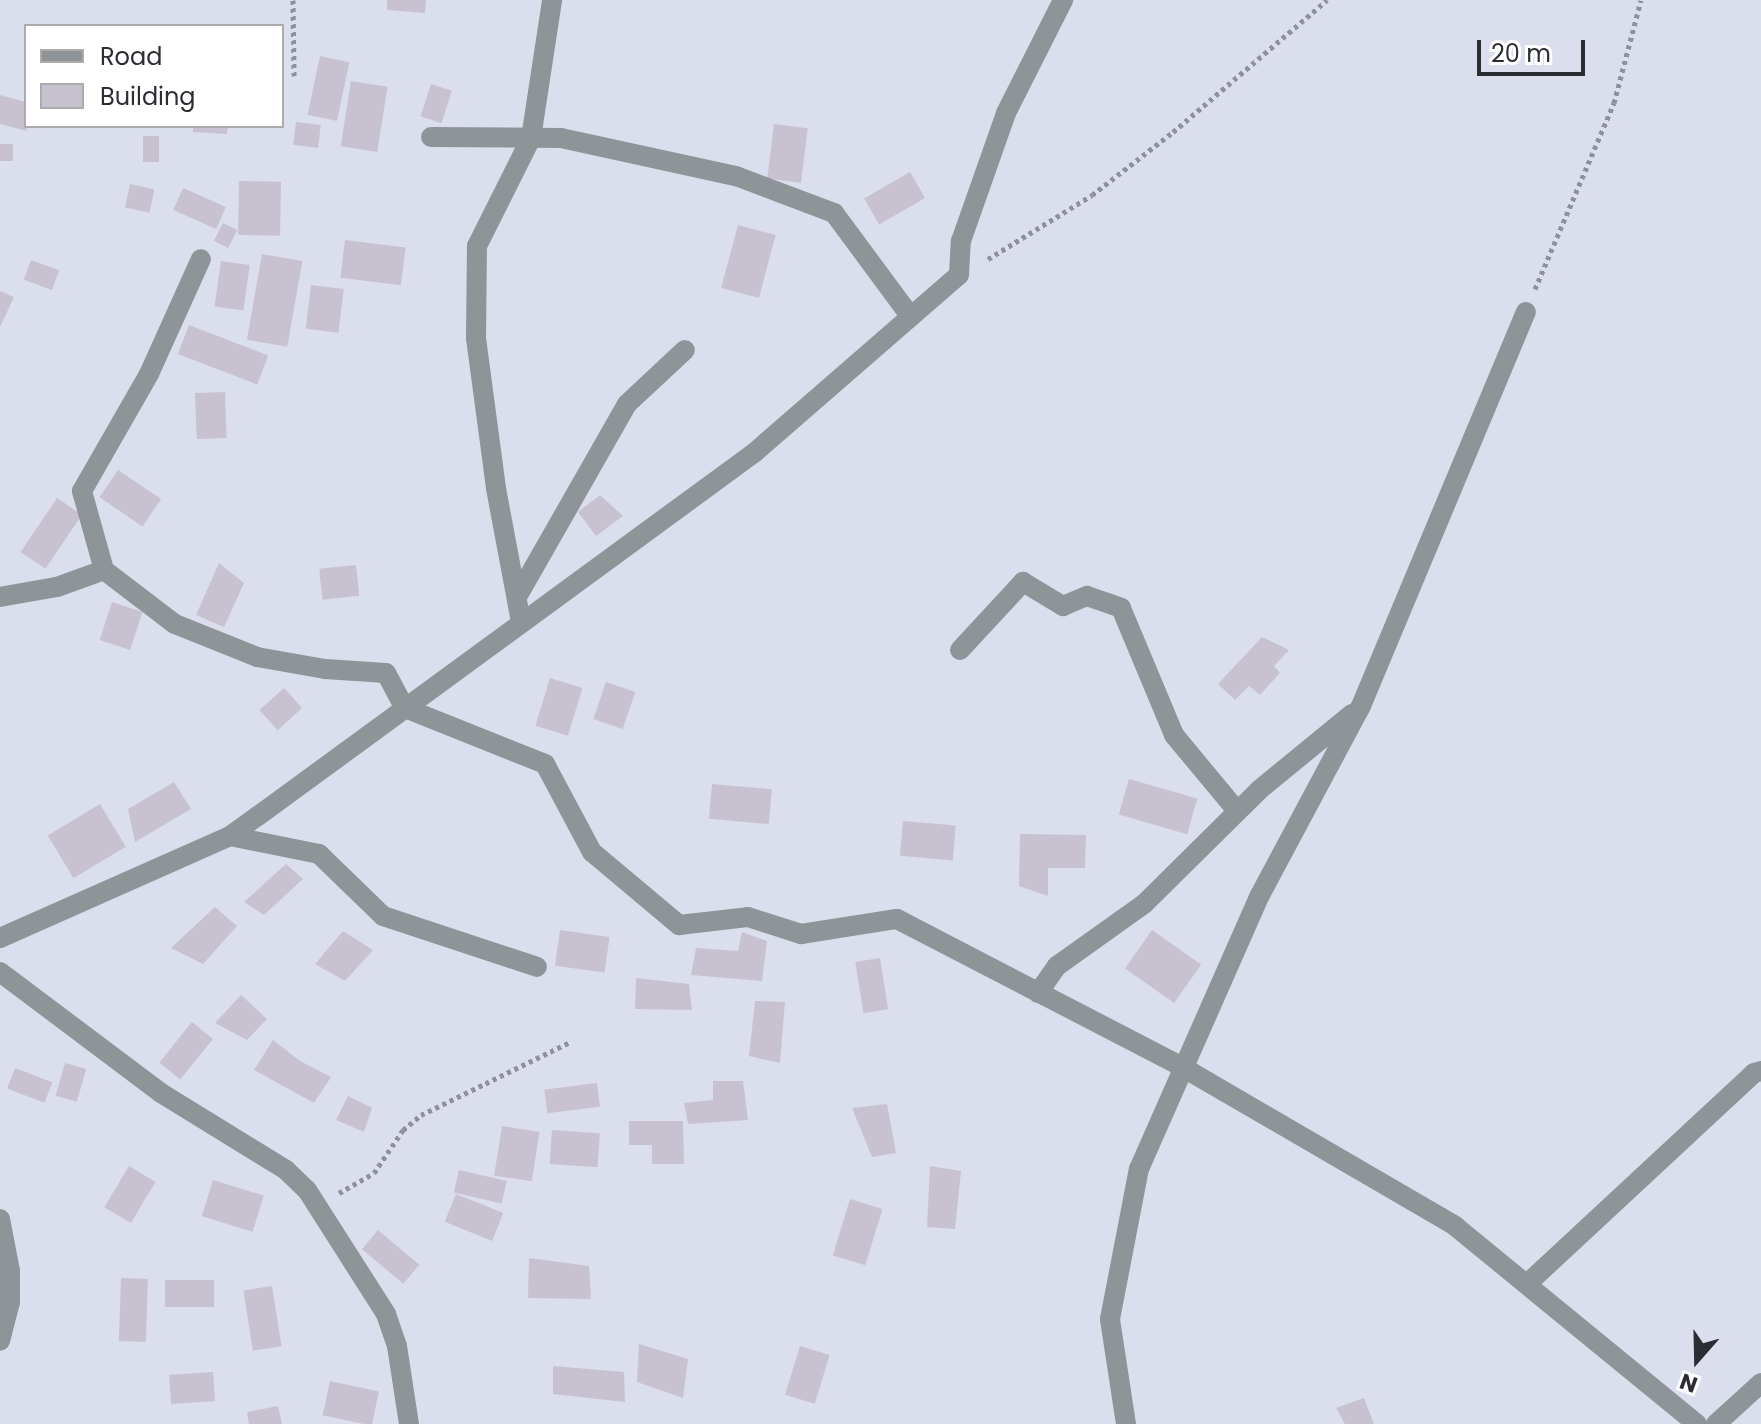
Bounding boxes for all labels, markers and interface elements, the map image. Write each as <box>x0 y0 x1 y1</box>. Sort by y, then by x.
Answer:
legend <box>24 24 284 128</box>
scale bar <box>1481 24 1589 74</box>
text: 20 m <box>1491 37 1551 70</box>
text: Road <box>100 40 162 73</box>
text: Building <box>100 80 196 113</box>
north arrow <box>1657 1320 1737 1400</box>
text: N <box>1676 1366 1702 1400</box>

